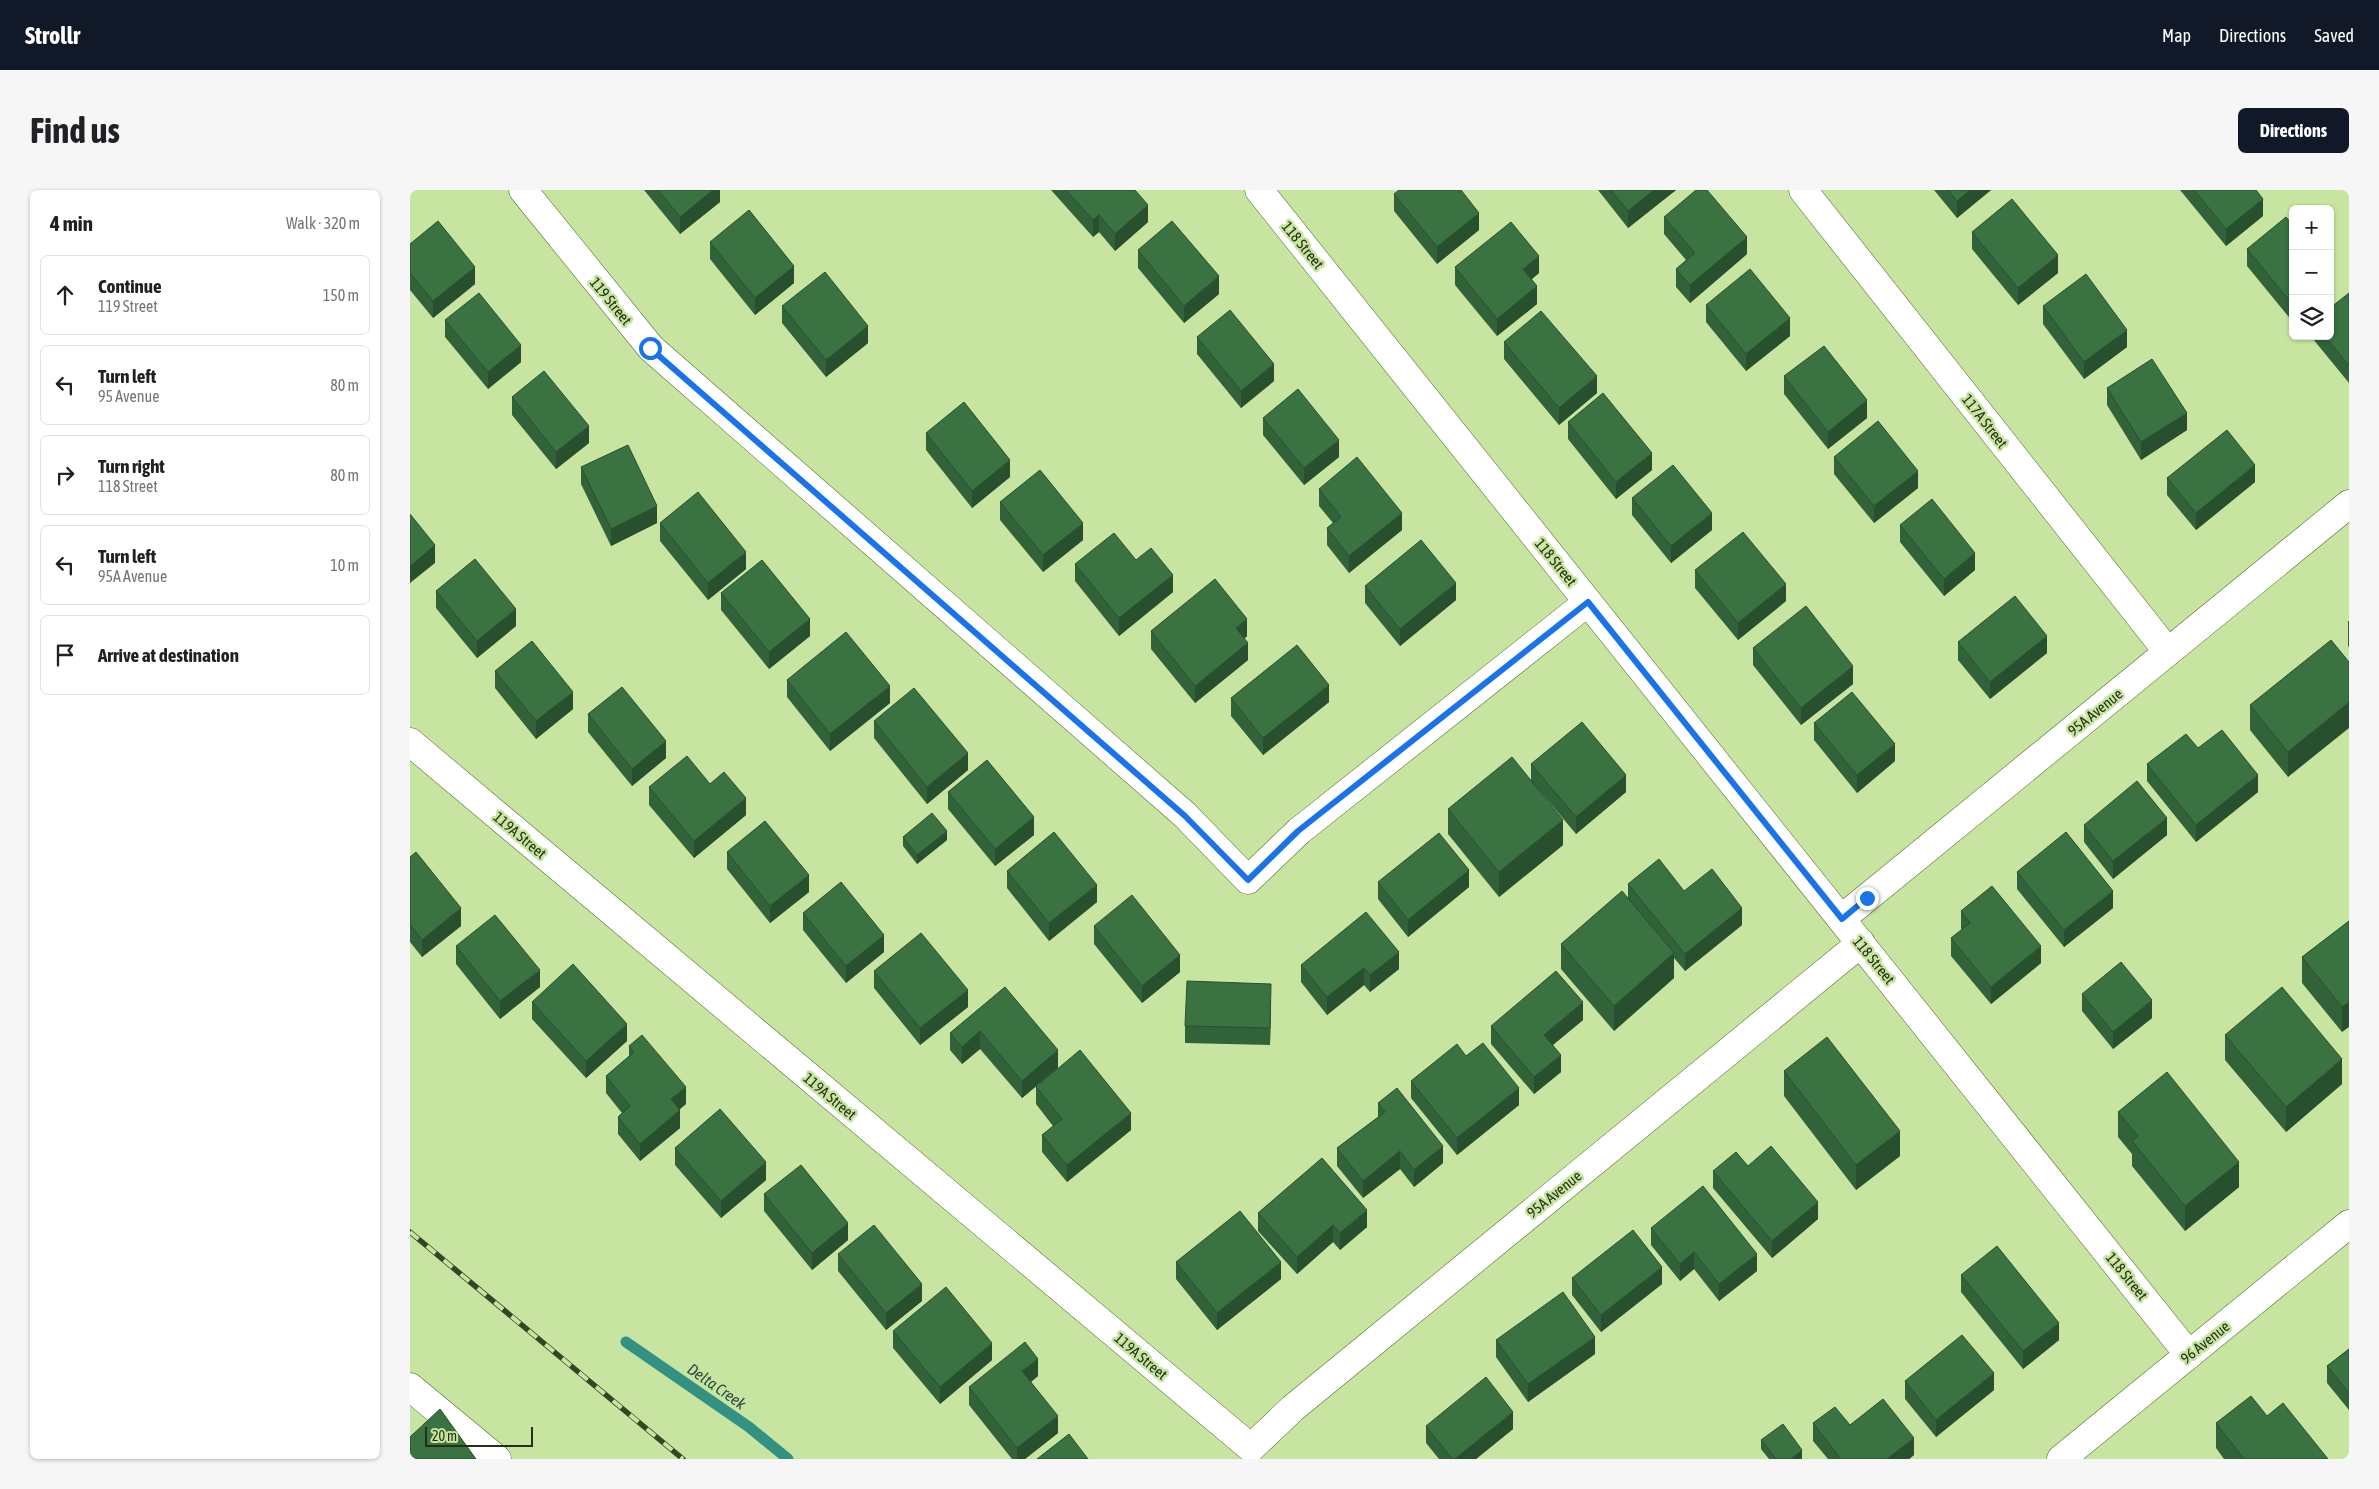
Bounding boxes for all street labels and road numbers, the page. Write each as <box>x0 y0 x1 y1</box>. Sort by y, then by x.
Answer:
street label: 118 Street <box>1279 218 1327 272</box>
street label: 119 Street <box>587 274 635 328</box>
street label: 117A Street <box>1959 391 2011 451</box>
street label: 118 Street <box>1532 535 1580 589</box>
street label: 95A Avenue <box>2064 685 2126 739</box>
street label: 119A Street <box>490 808 550 862</box>
street label: 118 Street <box>1850 933 1898 987</box>
street label: 119A Street <box>800 1069 860 1123</box>
street label: 95A Avenue <box>1523 1167 1585 1221</box>
street label: 118 Street <box>2103 1249 2151 1303</box>
street label: 96 Avenue <box>2177 1317 2233 1367</box>
street label: 119A Street <box>1111 1329 1171 1383</box>

